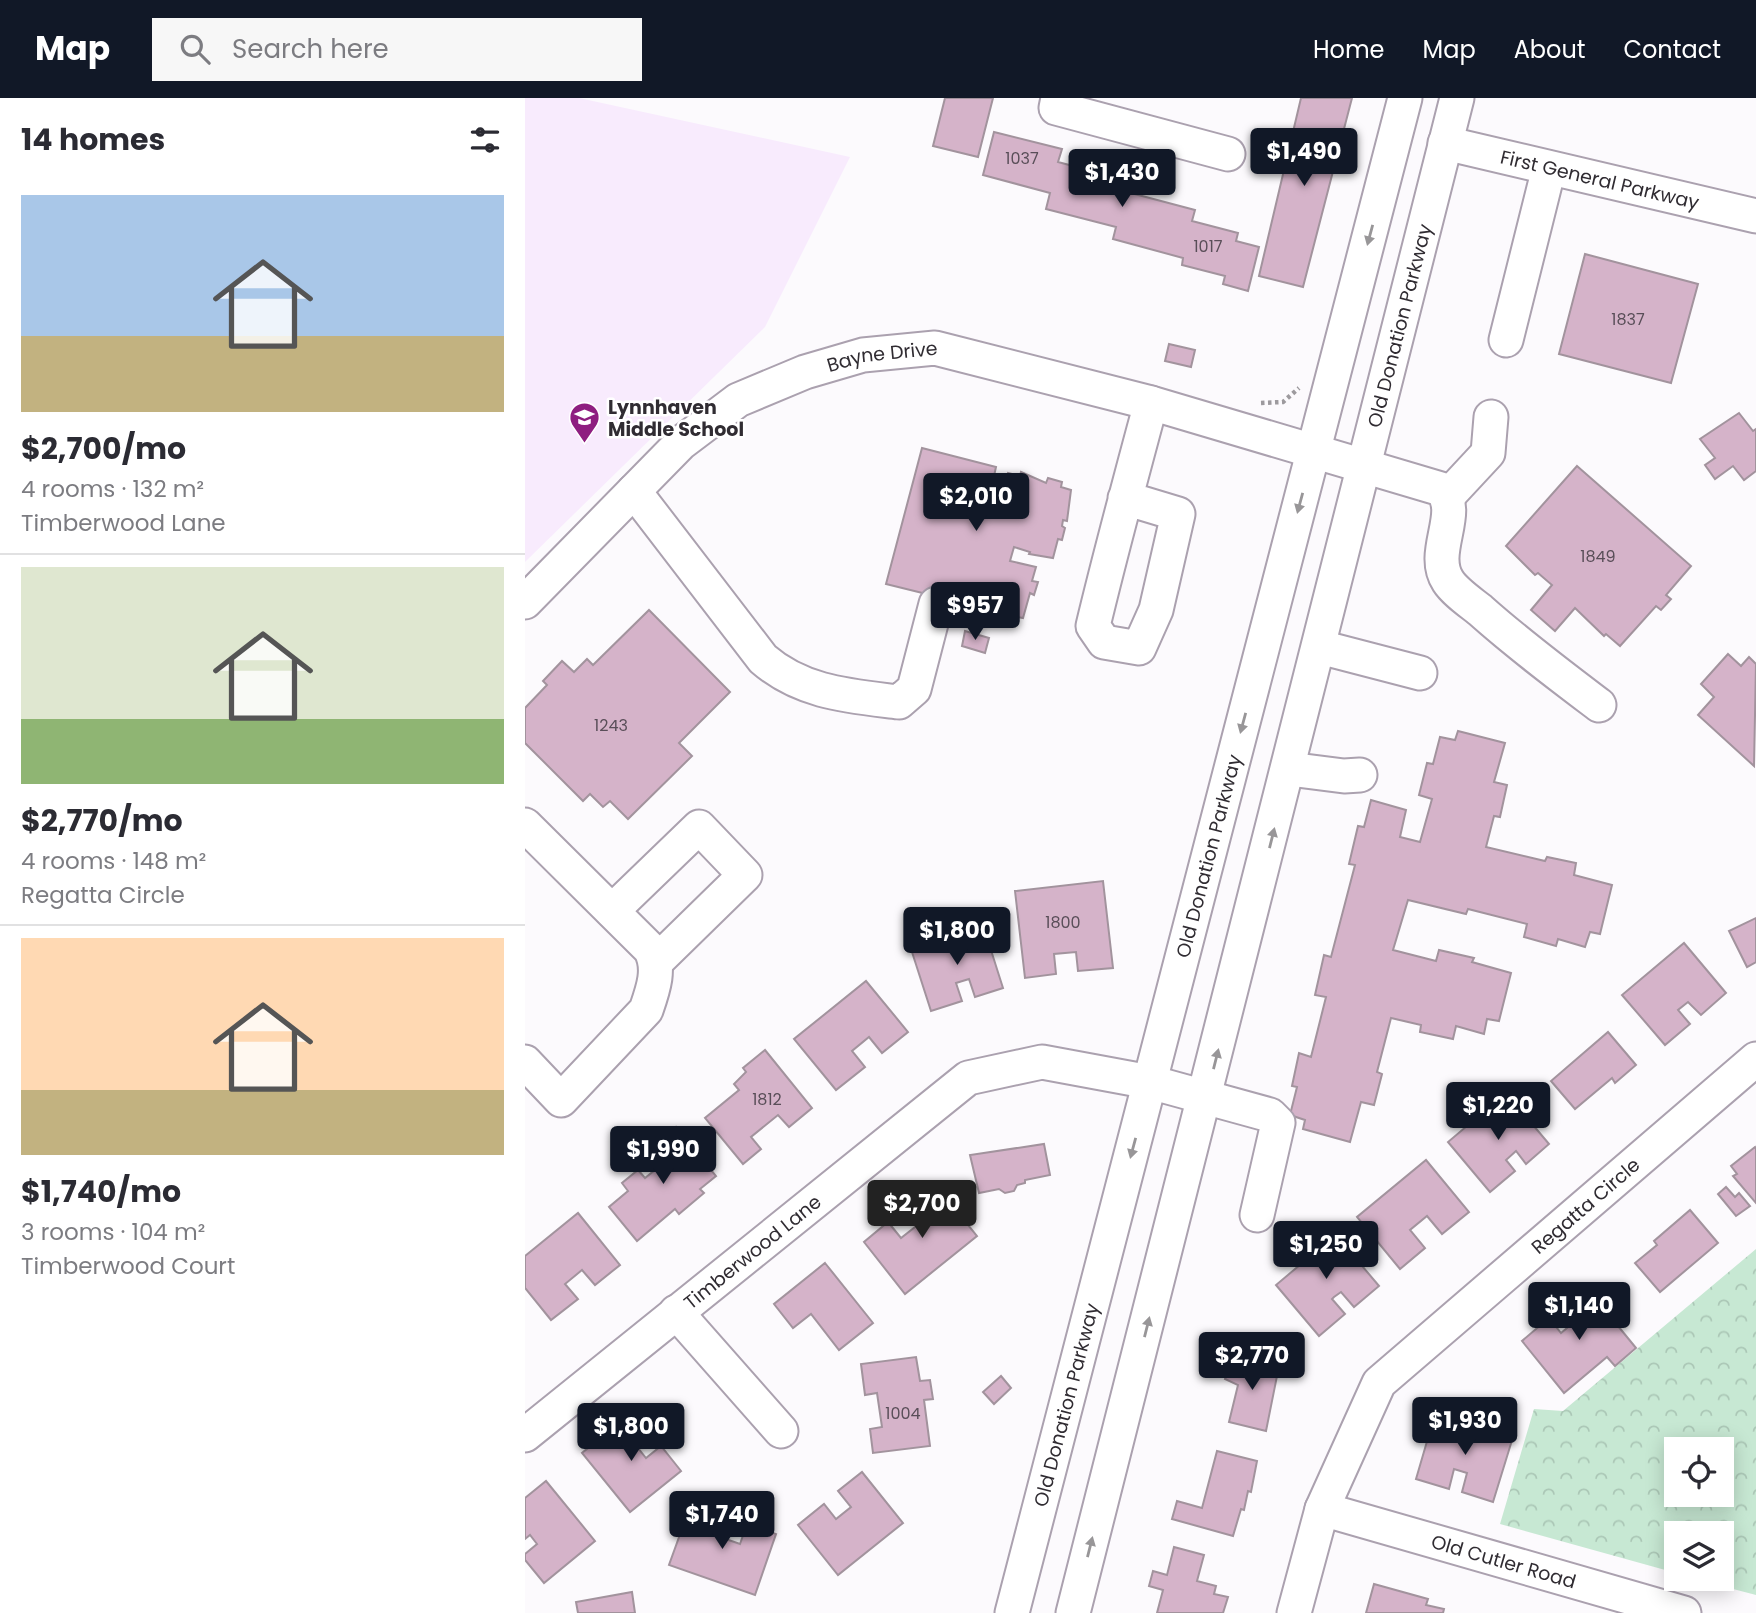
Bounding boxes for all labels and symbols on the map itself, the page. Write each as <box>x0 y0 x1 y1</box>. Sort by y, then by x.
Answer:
pin: $1,490 <box>1247 129 1361 188</box>
street label: First General Parkway <box>1498 143 1702 216</box>
house number: 1037 <box>1005 147 1039 170</box>
pin: $1,430 <box>1065 150 1179 209</box>
street label: Old Donation Parkway <box>1361 221 1439 431</box>
one-way arrow <box>1364 224 1375 246</box>
house number: 1017 <box>1193 235 1223 258</box>
house number: 1837 <box>1611 308 1645 331</box>
street label: Bayne Drive <box>824 335 939 379</box>
place label: Lynnhaven Middle School <box>608 394 744 443</box>
school or university icon: Lynnhaven Middle School <box>568 401 602 445</box>
pin: $2,010 <box>919 474 1033 533</box>
one-way arrow <box>1294 492 1305 514</box>
house number: 1849 <box>1580 545 1616 568</box>
pin: $957 <box>934 582 1016 642</box>
one-way arrow <box>1237 712 1248 734</box>
house number: 1243 <box>594 714 628 737</box>
street label: Old Donation Parkway <box>1170 751 1248 961</box>
one-way arrow <box>1267 827 1278 849</box>
pin: $1,800 <box>900 908 1014 967</box>
house number: 1800 <box>1045 911 1081 934</box>
one-way arrow <box>1211 1048 1222 1070</box>
pin: $1,220 <box>1441 1082 1555 1142</box>
house number: 1812 <box>752 1088 782 1111</box>
pin: $1,990 <box>606 1126 720 1186</box>
one-way arrow <box>1127 1137 1137 1158</box>
street label: Regatta Circle <box>1526 1152 1646 1260</box>
pin: $2,700 <box>865 1180 979 1240</box>
street label: Timberwood Lane <box>678 1189 827 1316</box>
pin: $1,250 <box>1269 1222 1383 1281</box>
pin: $1,140 <box>1522 1282 1636 1342</box>
street label: Old Donation Parkway <box>1027 1300 1106 1510</box>
one-way arrow <box>1142 1315 1153 1337</box>
pin: $2,770 <box>1195 1332 1309 1392</box>
pin: $1,930 <box>1408 1398 1522 1457</box>
house number: 1004 <box>885 1402 921 1425</box>
pin: $1,800 <box>574 1404 688 1463</box>
pin: $1,740 <box>665 1492 779 1551</box>
street label: Old Cutler Road <box>1428 1528 1579 1595</box>
one-way arrow <box>1085 1536 1096 1558</box>

